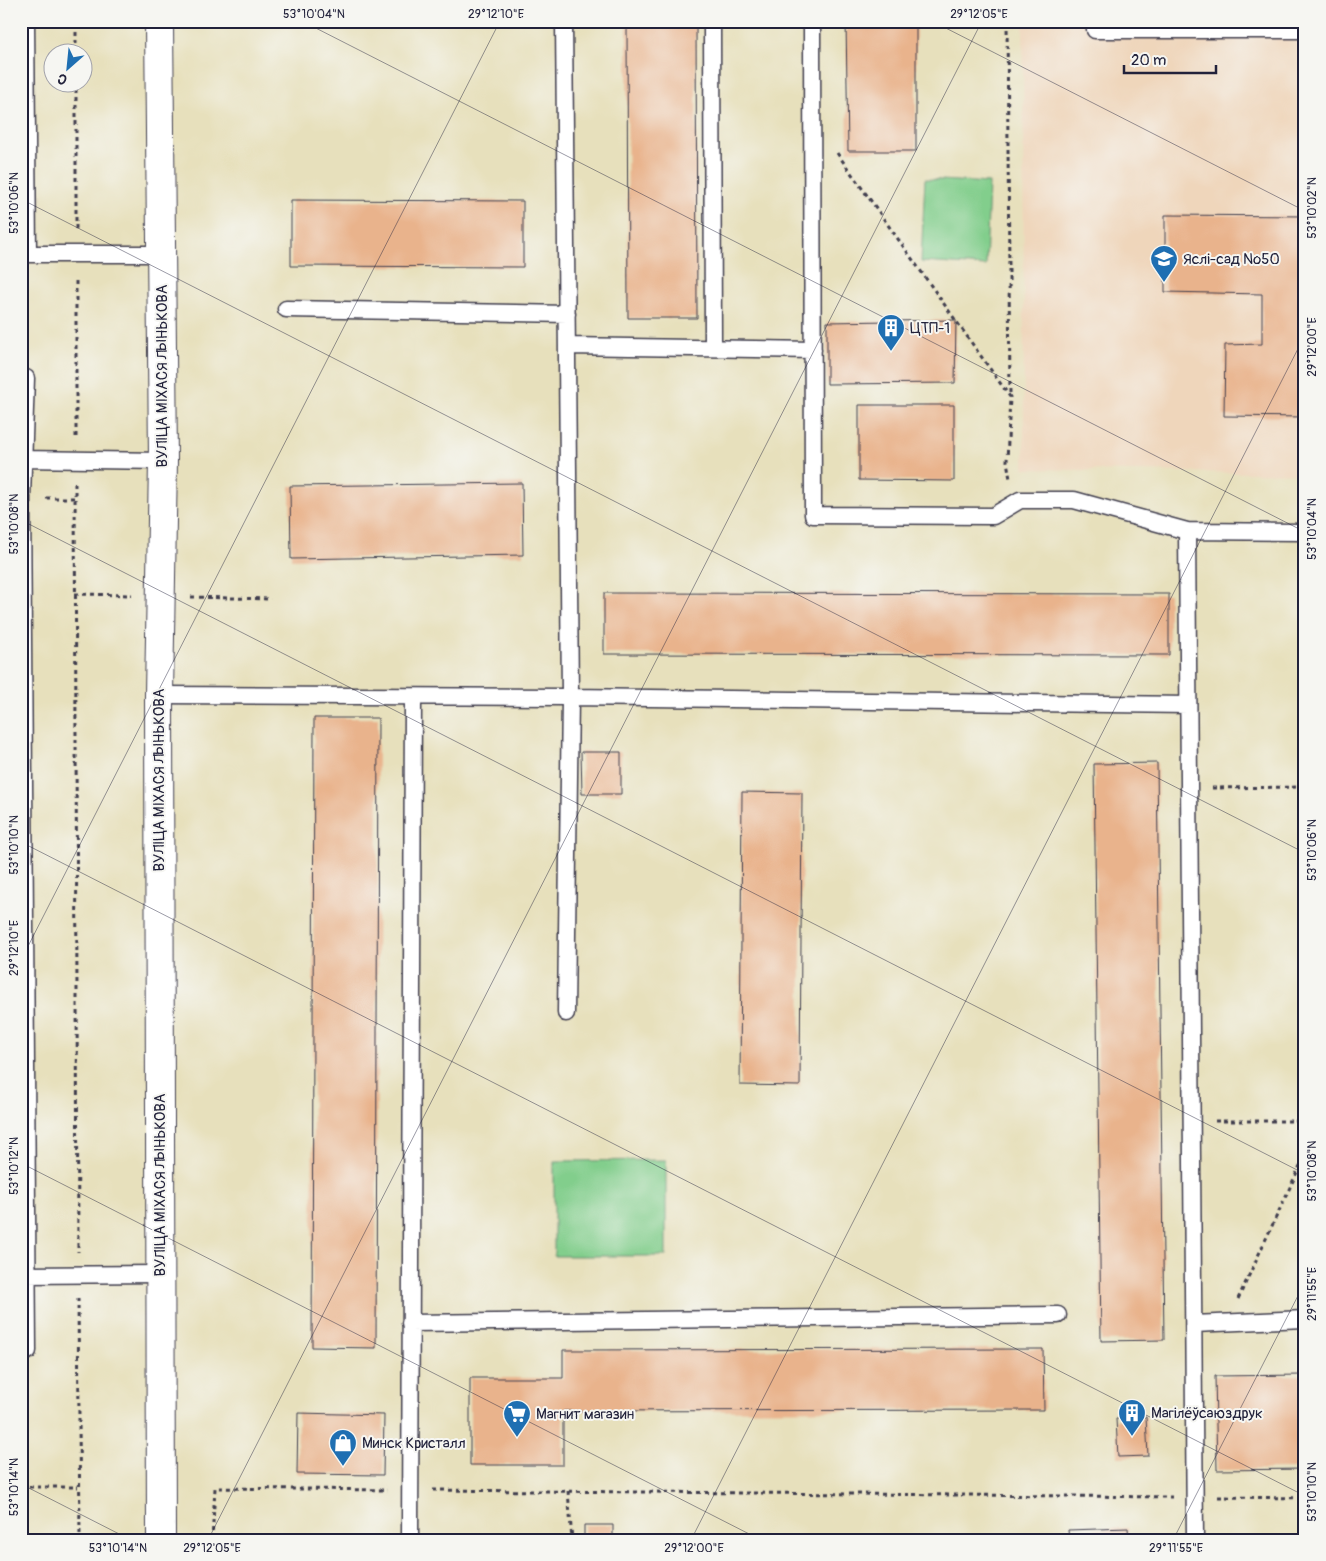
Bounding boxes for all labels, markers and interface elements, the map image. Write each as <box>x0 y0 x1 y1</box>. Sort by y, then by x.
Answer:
text: 53°10'04"N <box>283 7 345 22</box>
text: 29°12'10"E <box>468 7 524 22</box>
text: 29°12'05"E <box>950 7 1008 22</box>
north arrow <box>42 42 92 92</box>
scale bar <box>1124 42 1216 74</box>
text: 20 m <box>1131 51 1166 70</box>
text: С <box>54 69 70 89</box>
text: 53°10'06"N <box>7 172 22 234</box>
text: 53°10'02"N <box>1305 177 1320 239</box>
school or university icon: Яслі-сад №50 <box>1149 244 1179 283</box>
place label: Яслі-сад №50 <box>1183 250 1280 269</box>
street label: ВУЛІЦА МІХАСЯ ЛЫНЬКОВА <box>153 284 172 468</box>
building icon: ЦТП-1 <box>876 313 906 352</box>
text: 29°12'00"E <box>1305 317 1320 377</box>
place label: ЦТП-1 <box>910 319 950 338</box>
text: 53°10'08"N <box>7 494 22 554</box>
text: 53°10'04"N <box>1305 498 1320 560</box>
street label: ВУЛІЦА МІХАСЯ ЛЫНЬКОВА <box>150 688 169 872</box>
text: 53°10'10"N <box>7 815 22 875</box>
text: 53°10'06"N <box>1305 819 1320 881</box>
text: 29°12'10"E <box>7 920 22 976</box>
street label: ВУЛІЦА МІХАСЯ ЛЫНЬКОВА <box>151 1093 170 1277</box>
text: 53°10'12"N <box>7 1137 22 1195</box>
text: 53°10'08"N <box>1305 1141 1320 1201</box>
text: 29°11'55"E <box>1305 1267 1320 1321</box>
building icon: Магілёўсаюздрук <box>1117 1398 1147 1437</box>
supermarket icon: Магнит магазин <box>502 1399 532 1438</box>
place label: Магілёўсаюздрук <box>1151 1404 1263 1423</box>
place label: Магнит магазин <box>536 1405 634 1424</box>
shop icon: Минск Кристалл <box>328 1428 358 1467</box>
place label: Минск Кристалл <box>362 1434 466 1453</box>
text: 53°10'14"N <box>7 1458 22 1516</box>
text: 53°10'10"N <box>1305 1462 1320 1522</box>
text: 53°10'14"N <box>89 1541 147 1556</box>
text: 29°12'05"E <box>183 1541 241 1556</box>
text: 29°12'00"E <box>664 1541 724 1556</box>
text: 29°11'55"E <box>1149 1541 1203 1556</box>

